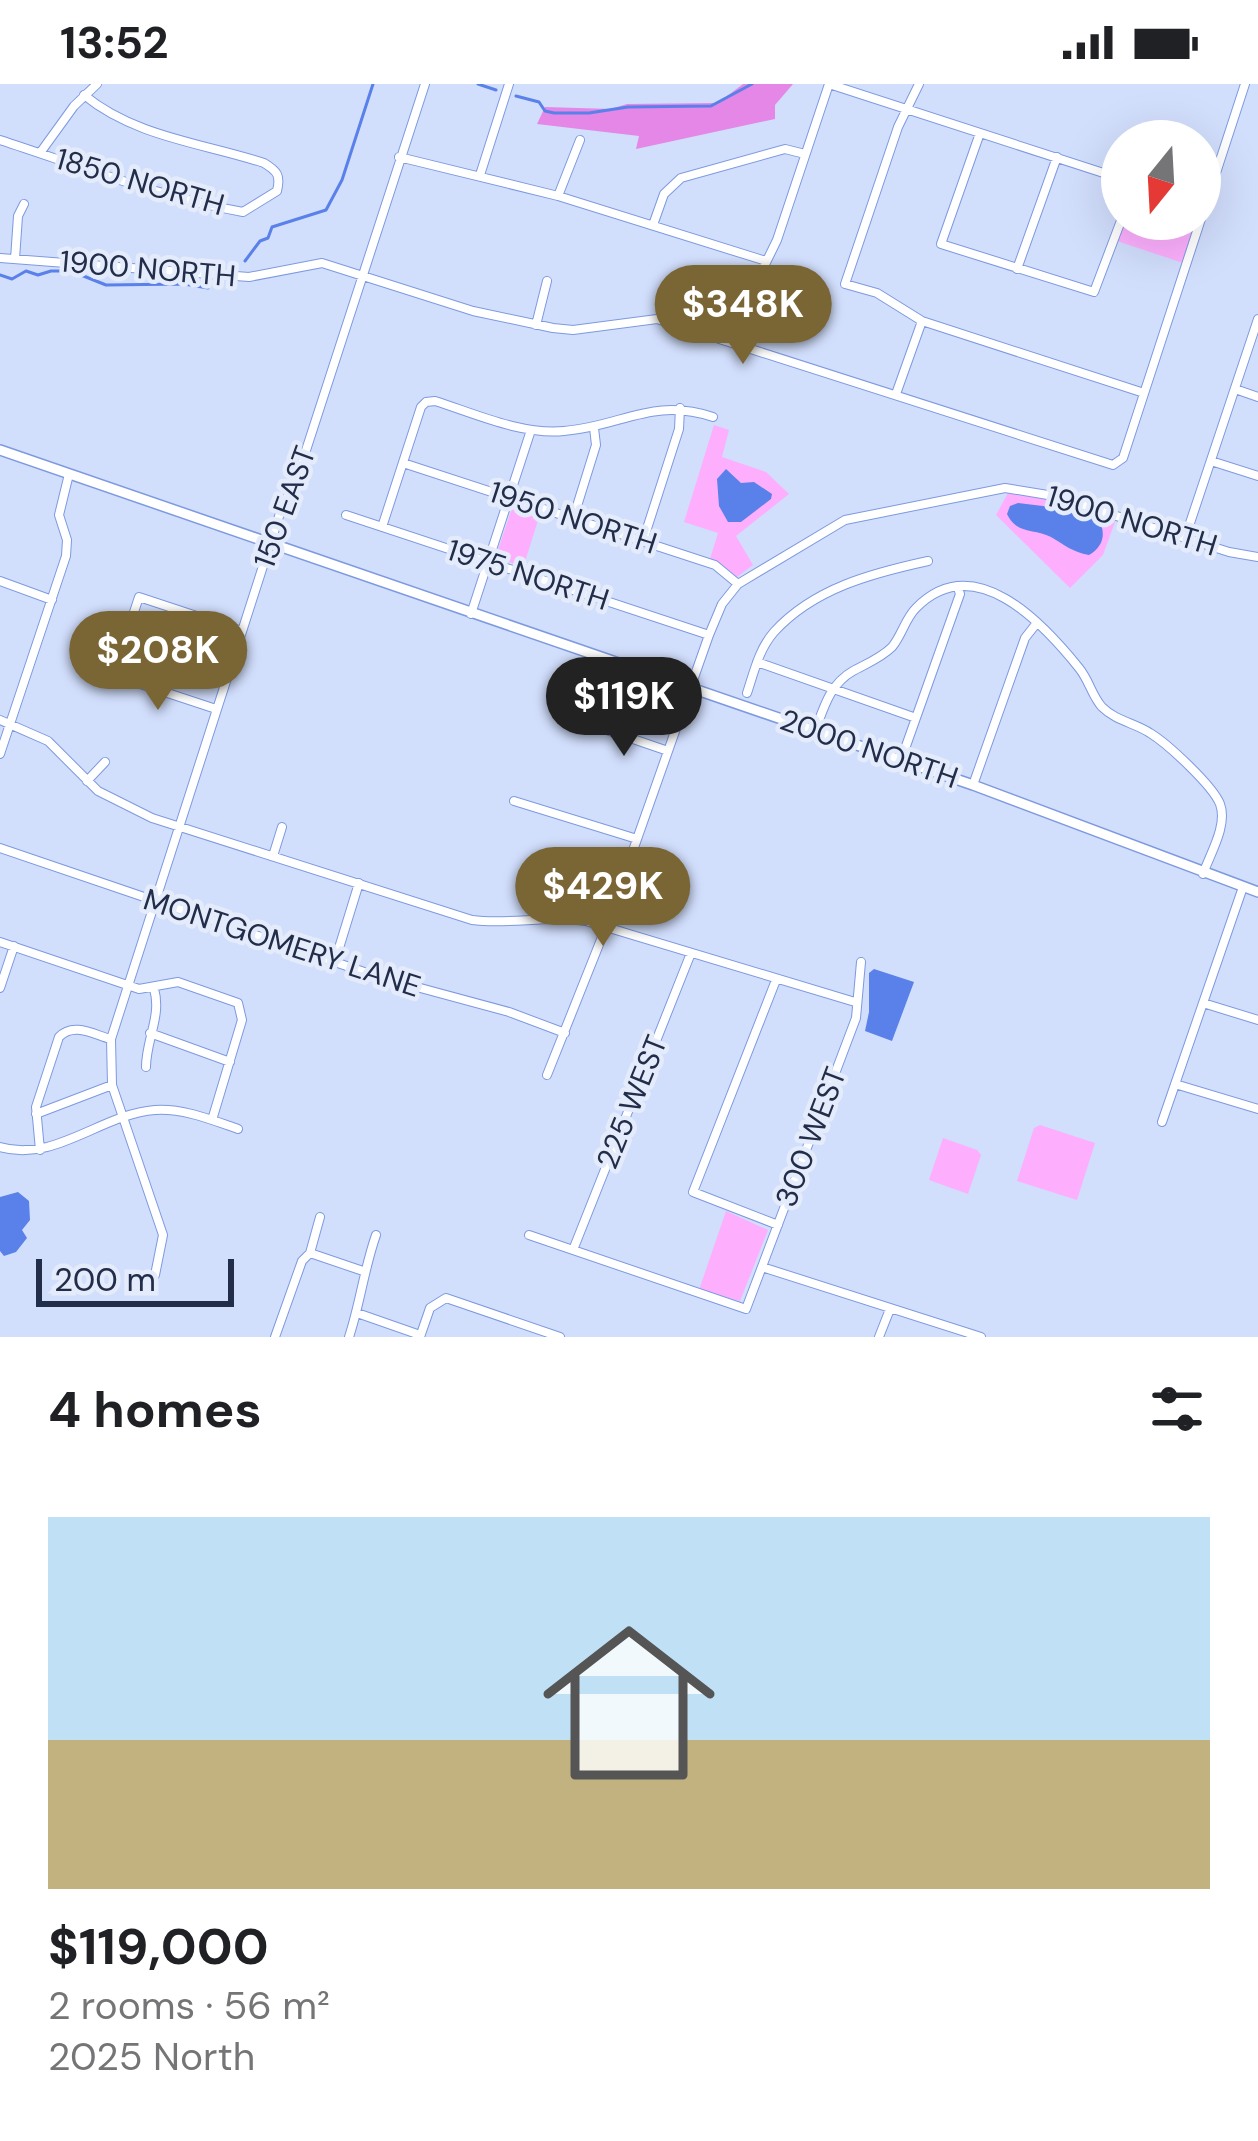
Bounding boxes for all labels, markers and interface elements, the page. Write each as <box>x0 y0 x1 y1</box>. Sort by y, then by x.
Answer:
text: 13:52 <box>60 13 169 72</box>
north arrow <box>1101 120 1221 240</box>
map controls <box>1101 120 1221 240</box>
street label: 1850 NORTH <box>51 139 229 224</box>
street label: 1900 NORTH <box>59 241 238 296</box>
pin: $348K <box>659 265 827 367</box>
text: $348K <box>682 278 804 329</box>
street label: 150 EAST <box>245 441 325 573</box>
street label: 1950 NORTH <box>484 472 662 563</box>
street label: 1900 NORTH <box>1042 476 1222 565</box>
street label: 1975 NORTH <box>442 530 614 619</box>
pin: $208K <box>74 611 242 713</box>
text: $208K <box>96 624 220 675</box>
pin: $119K <box>540 657 708 759</box>
text: $119K <box>573 670 675 721</box>
street label: 2000 NORTH <box>775 700 963 797</box>
pin: $429K <box>519 847 687 949</box>
text: $429K <box>542 860 664 911</box>
street label: MONTGOMERY LANE <box>139 879 426 1006</box>
street label: 225 WEST <box>587 1029 676 1174</box>
street label: 300 WEST <box>766 1061 855 1212</box>
scale bar <box>36 1253 234 1306</box>
text: 200 m <box>54 1258 156 1301</box>
text: 4 homes <box>48 1376 262 1443</box>
icon: filters <box>1144 1376 1210 1442</box>
icon: home <box>521 1595 737 1811</box>
text: $119,000 <box>48 1913 269 1980</box>
text: 2 rooms · 56 m² <box>48 1980 330 2031</box>
text: 2025 North <box>48 2031 255 2082</box>

